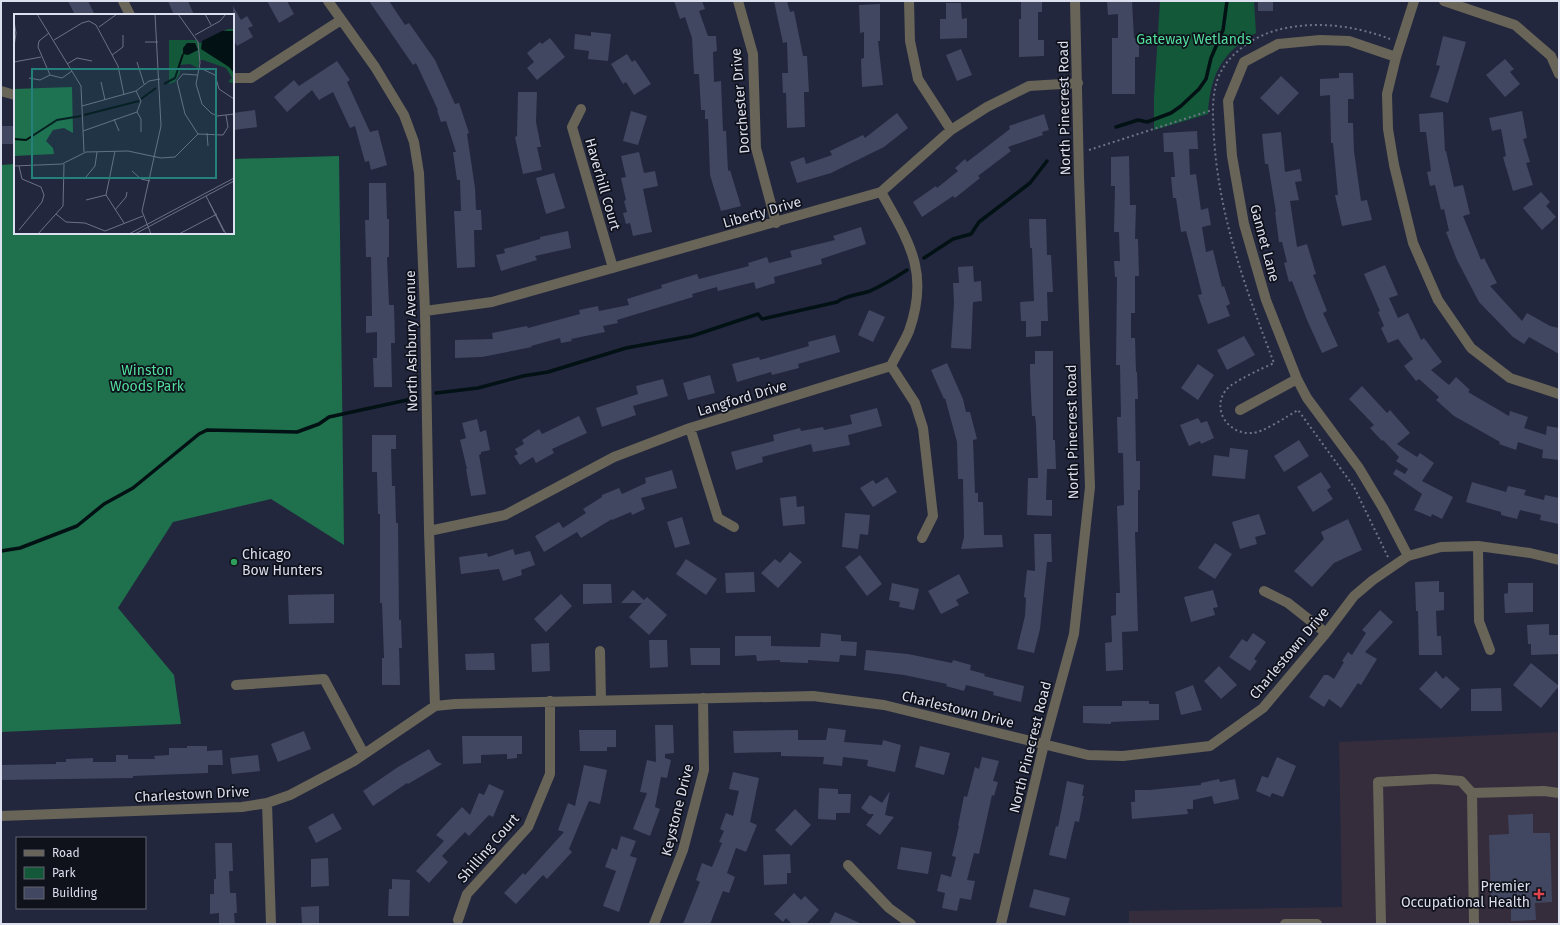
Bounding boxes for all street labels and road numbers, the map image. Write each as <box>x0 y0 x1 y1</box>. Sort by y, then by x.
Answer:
street label: North Pinecrest Road <box>1055 40 1074 176</box>
street label: Dorchester Drive <box>727 48 754 154</box>
street label: Haverhill Court <box>581 136 624 233</box>
street label: Liberty Drive <box>721 193 803 232</box>
street label: Gannet Lane <box>1246 203 1283 284</box>
street label: North Ashbury Avenue <box>402 270 421 412</box>
street label: North Pinecrest Road <box>1063 364 1082 500</box>
street label: Langford Drive <box>695 377 789 420</box>
street label: Charlestown Drive <box>1246 604 1333 703</box>
street label: North Pinecrest Road <box>1006 680 1055 815</box>
street label: Charlestown Drive <box>900 687 1016 732</box>
street label: Keystone Drive <box>658 762 697 858</box>
street label: Charlestown Drive <box>134 783 250 806</box>
street label: Shilling Court <box>454 810 523 886</box>

